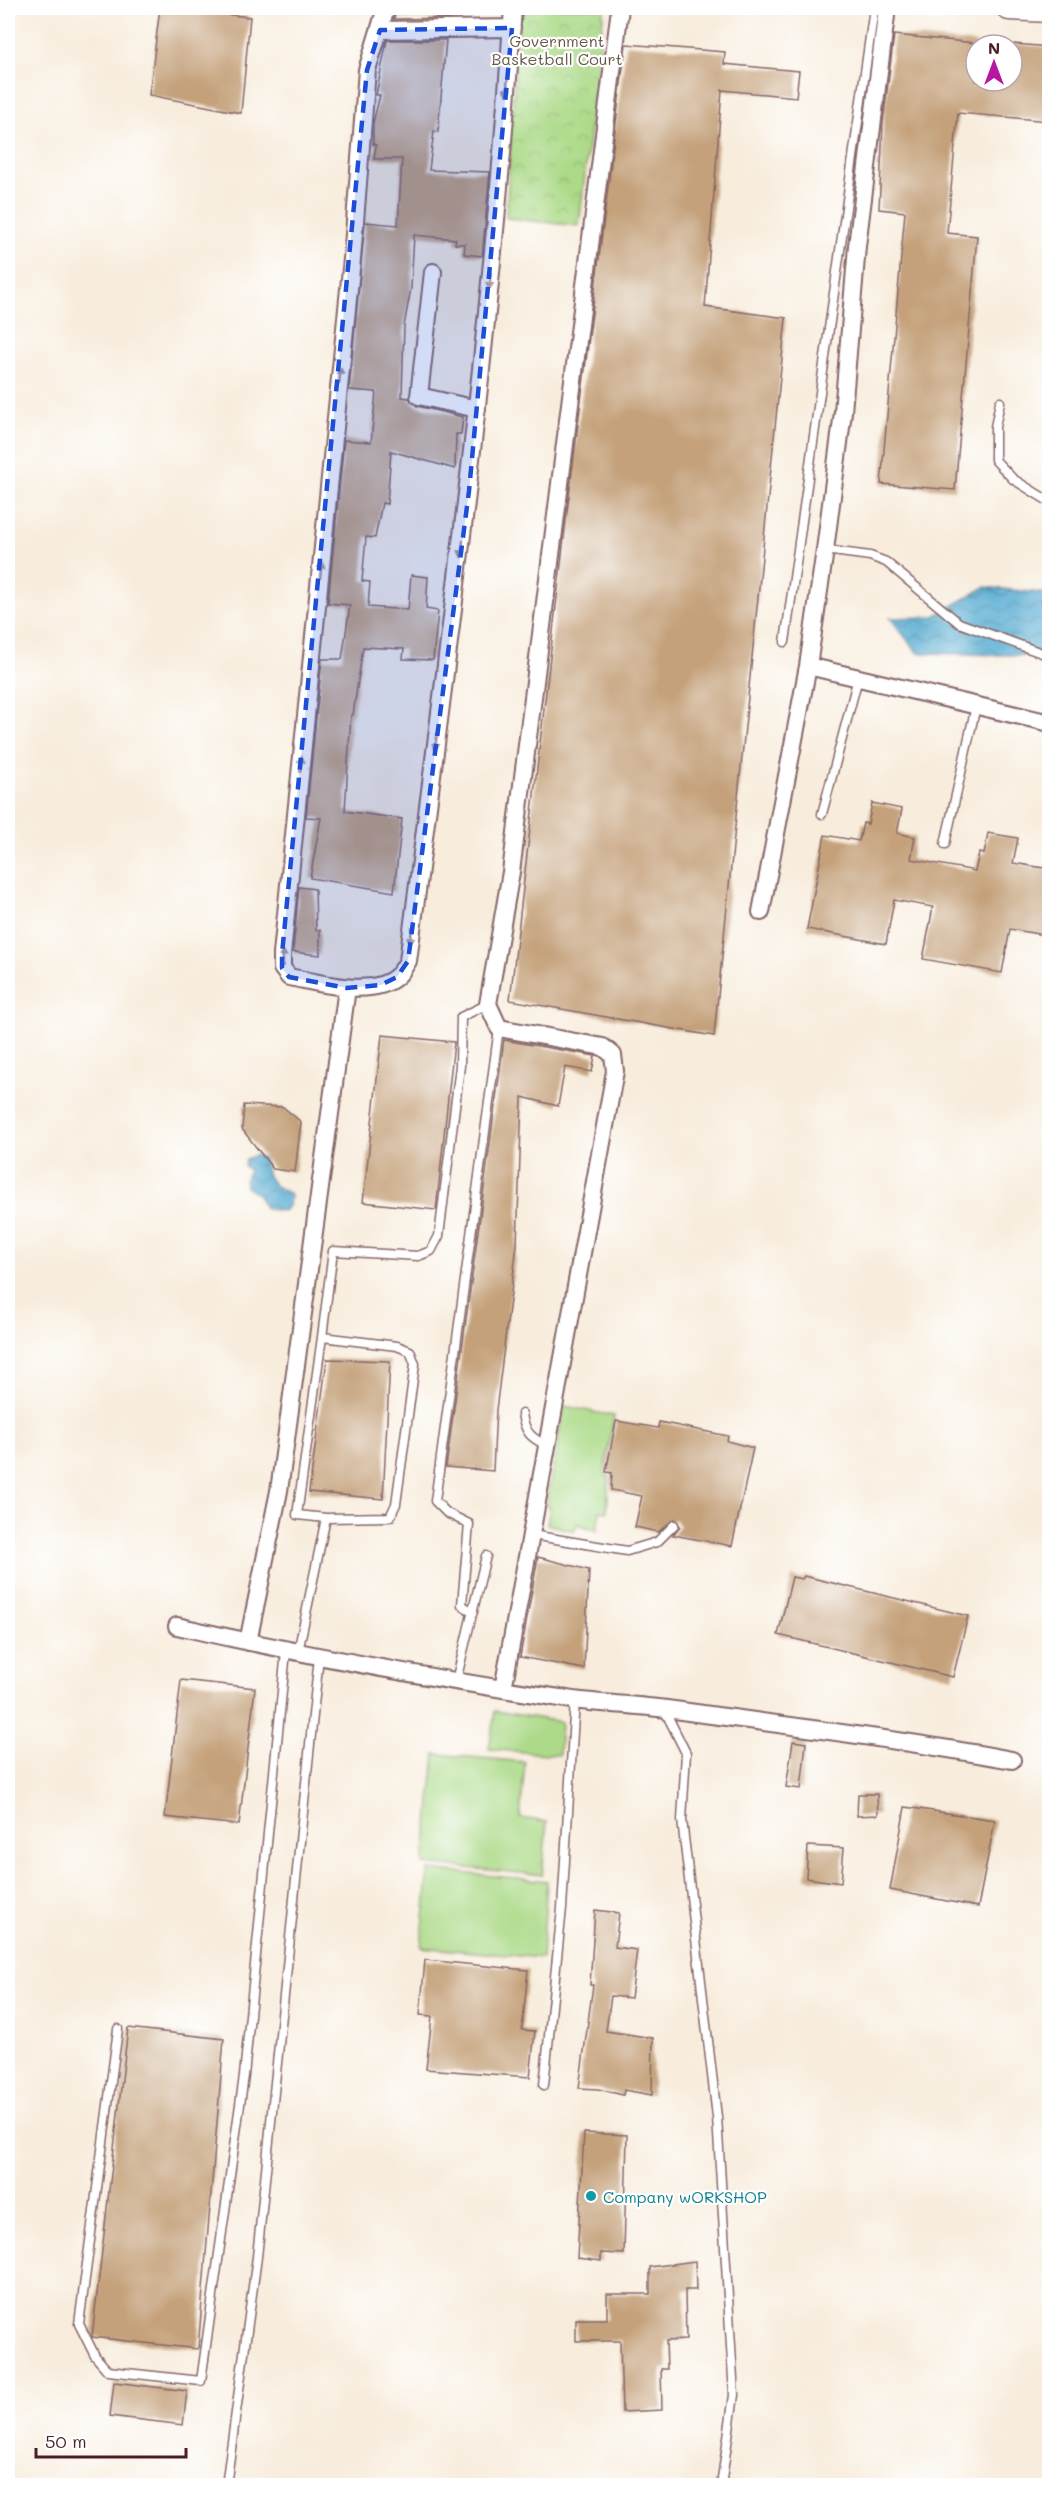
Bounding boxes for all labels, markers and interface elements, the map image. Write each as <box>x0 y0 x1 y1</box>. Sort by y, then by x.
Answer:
park label: Government Basketball Court <box>491 30 623 69</box>
north arrow <box>964 33 1024 93</box>
text: N <box>988 37 1000 58</box>
one-way arrow <box>503 77 512 96</box>
one-way arrow <box>485 272 495 291</box>
one-way arrow <box>335 367 345 386</box>
one-way arrow <box>457 540 466 559</box>
one-way arrow <box>316 561 326 580</box>
one-way arrow <box>432 733 441 752</box>
one-way arrow <box>296 755 306 774</box>
one-way arrow <box>406 926 416 945</box>
one-way arrow <box>278 949 288 968</box>
place label: Company wORKSHOP <box>603 2186 767 2207</box>
marker: Company wORKSHOP <box>584 2189 598 2203</box>
scale bar <box>36 2421 186 2459</box>
text: 50 m <box>45 2429 87 2453</box>

